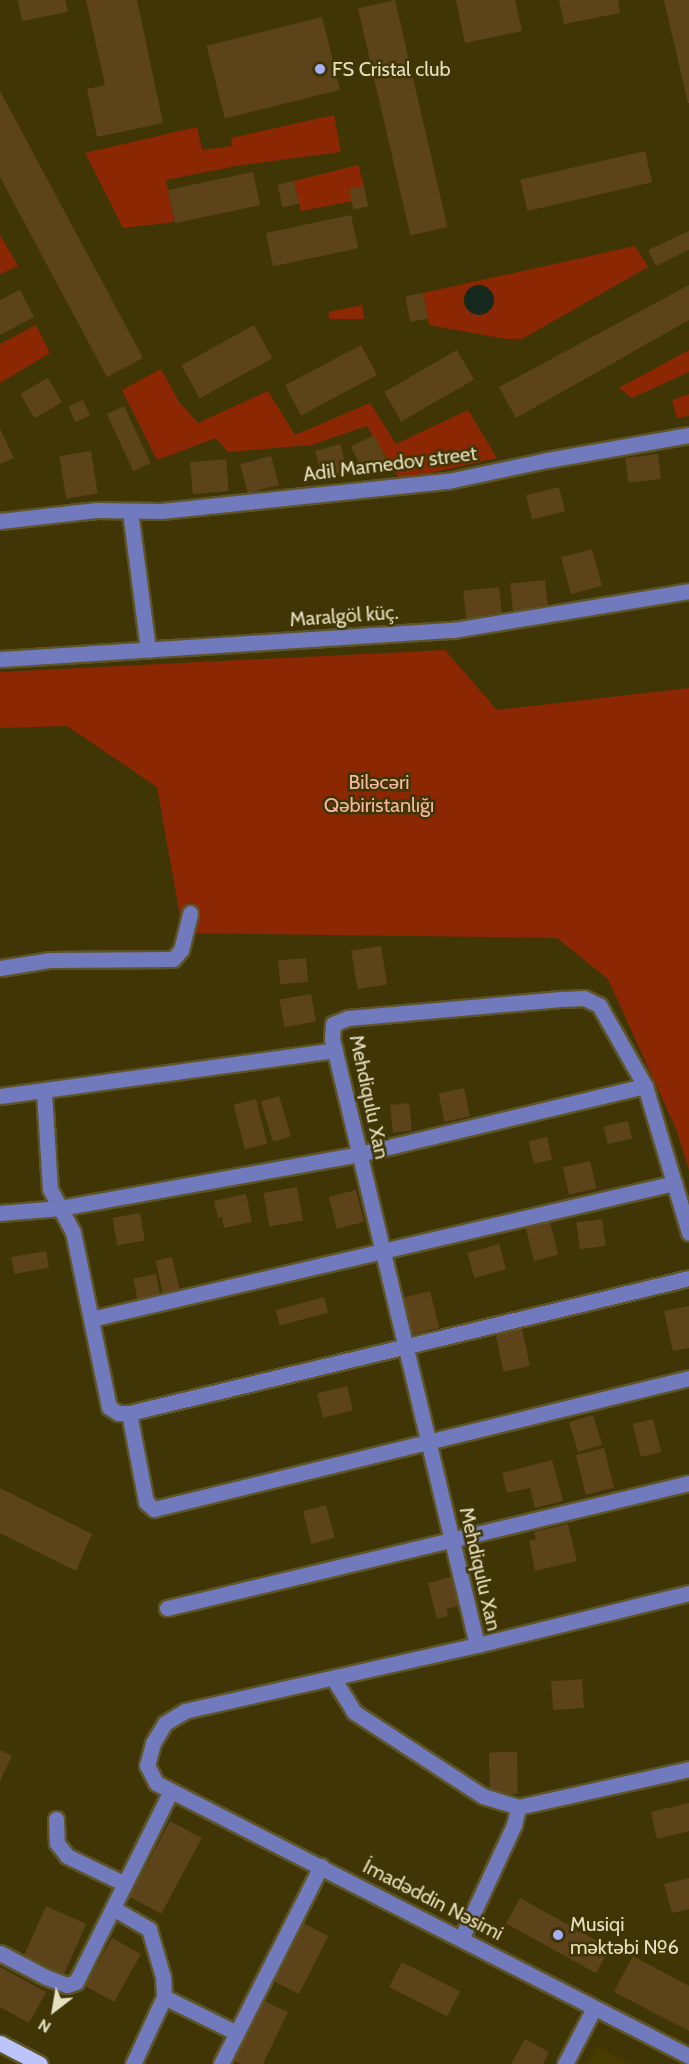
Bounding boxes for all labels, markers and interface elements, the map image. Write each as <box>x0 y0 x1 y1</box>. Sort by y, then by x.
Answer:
place label: FS Cristal club <box>332 57 451 81</box>
marker: FS Cristal club <box>313 62 327 76</box>
street label: Adil Mamedov street <box>302 441 478 487</box>
street label: Maralgöl küç. <box>289 600 399 632</box>
park label: Biləcəri Qəbiristanlığı <box>324 771 434 818</box>
street label: Mehdiqulu Xan <box>344 1033 394 1161</box>
street label: Mehdiqulu Xan <box>454 1505 506 1633</box>
street label: İmadəddin Nəsimi <box>359 1854 507 1946</box>
place label: Musiqi məktəbi №6 <box>570 1912 679 1959</box>
marker: Musiqi məktəbi №6 <box>551 1928 565 1942</box>
north arrow <box>24 1980 84 2040</box>
text: N <box>35 2015 54 2037</box>

